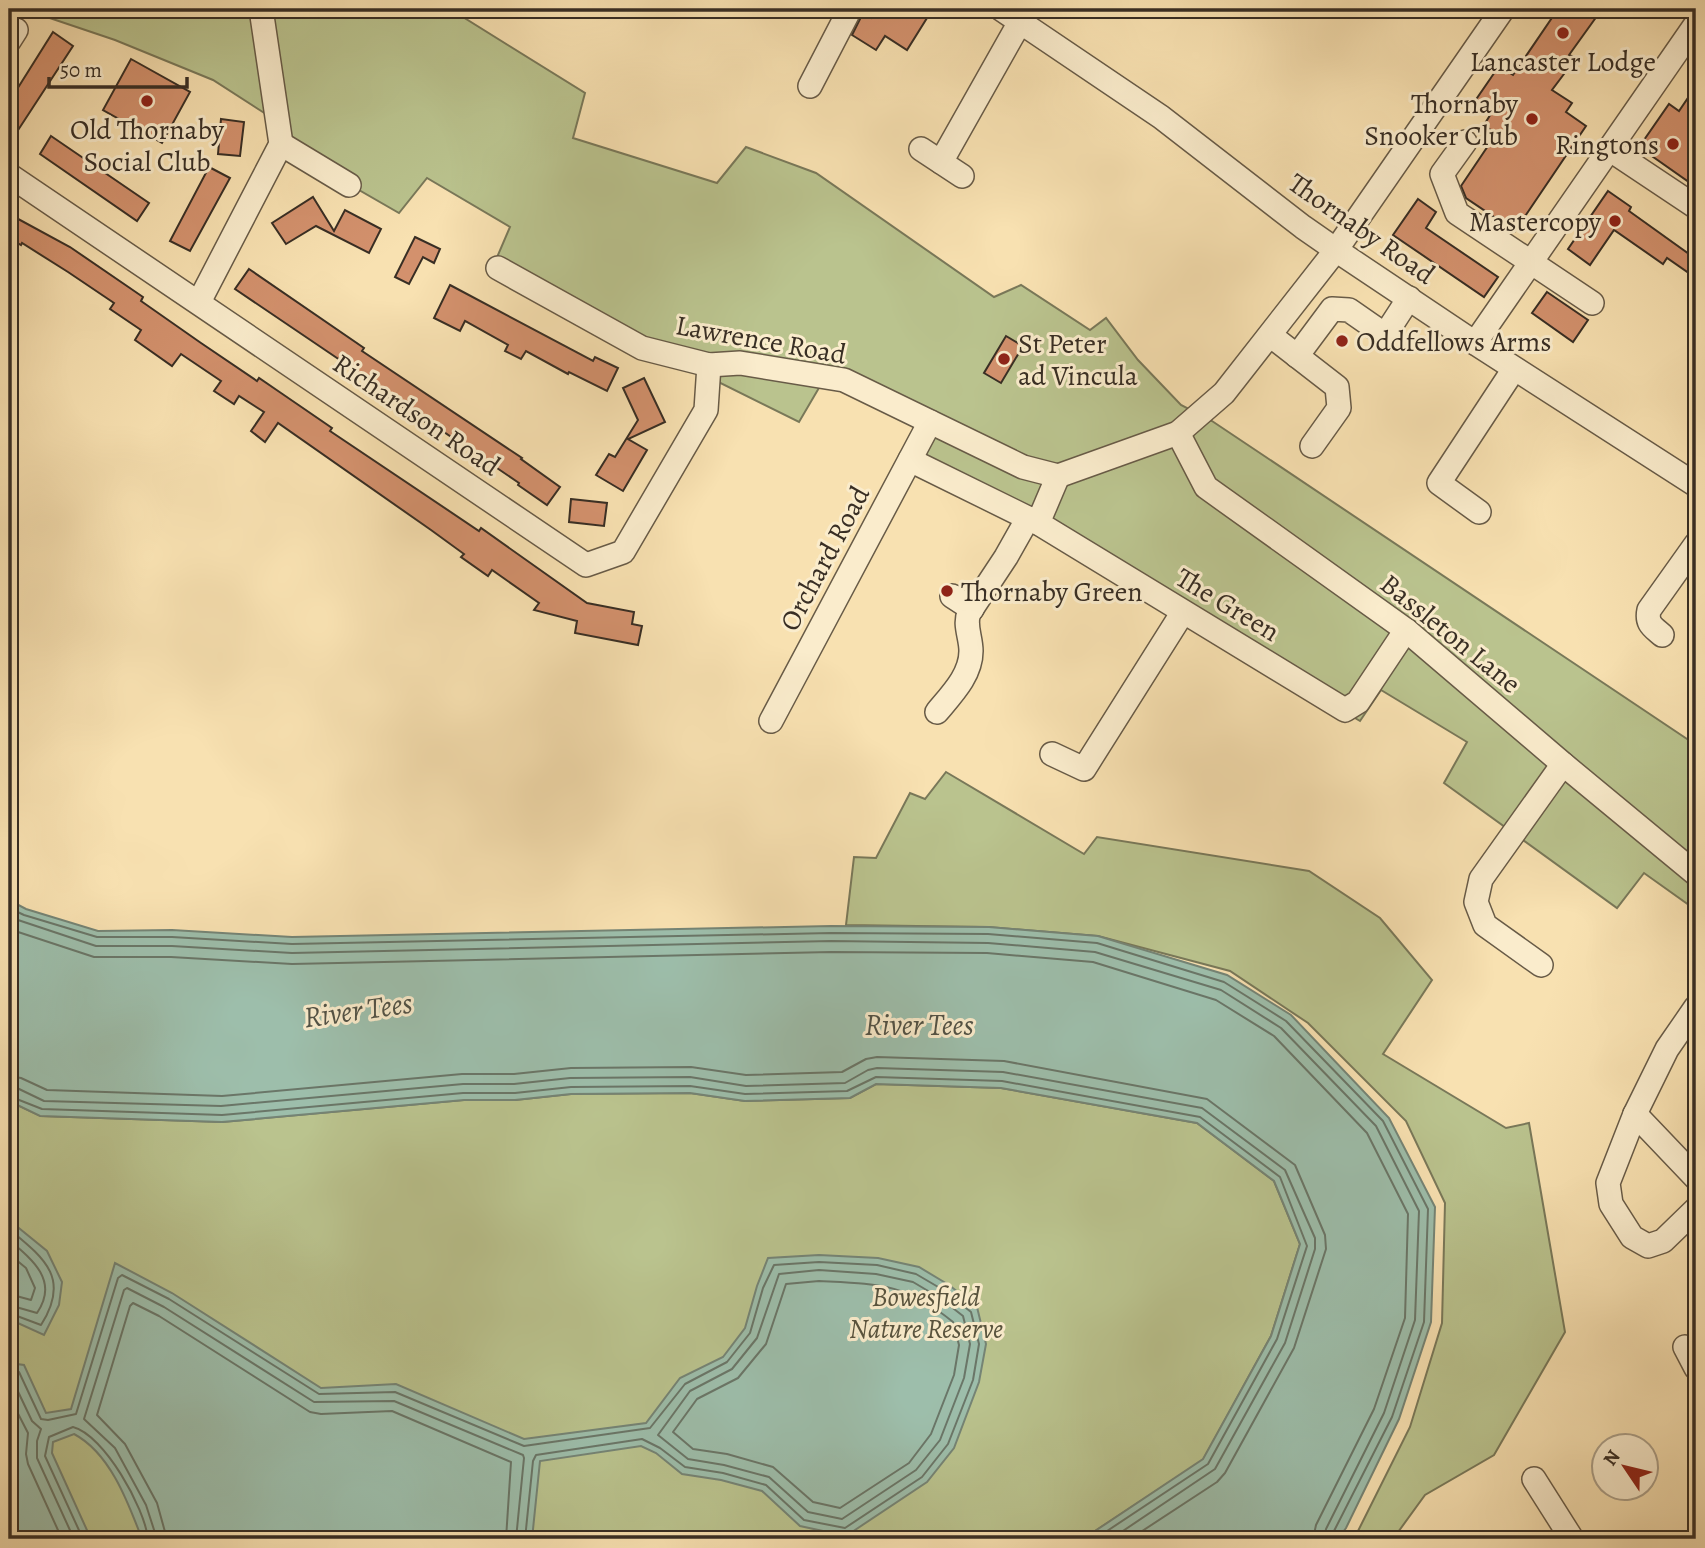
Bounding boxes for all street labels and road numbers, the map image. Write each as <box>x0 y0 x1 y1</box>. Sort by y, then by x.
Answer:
street label: Thornaby Road <box>1281 164 1443 294</box>
street label: Lawrence Road <box>673 306 850 374</box>
street label: Richardson Road <box>325 345 508 485</box>
street label: Orchard Road <box>771 478 879 638</box>
street label: The Green <box>1168 559 1286 651</box>
street label: Bassleton Lane <box>1372 565 1529 702</box>

